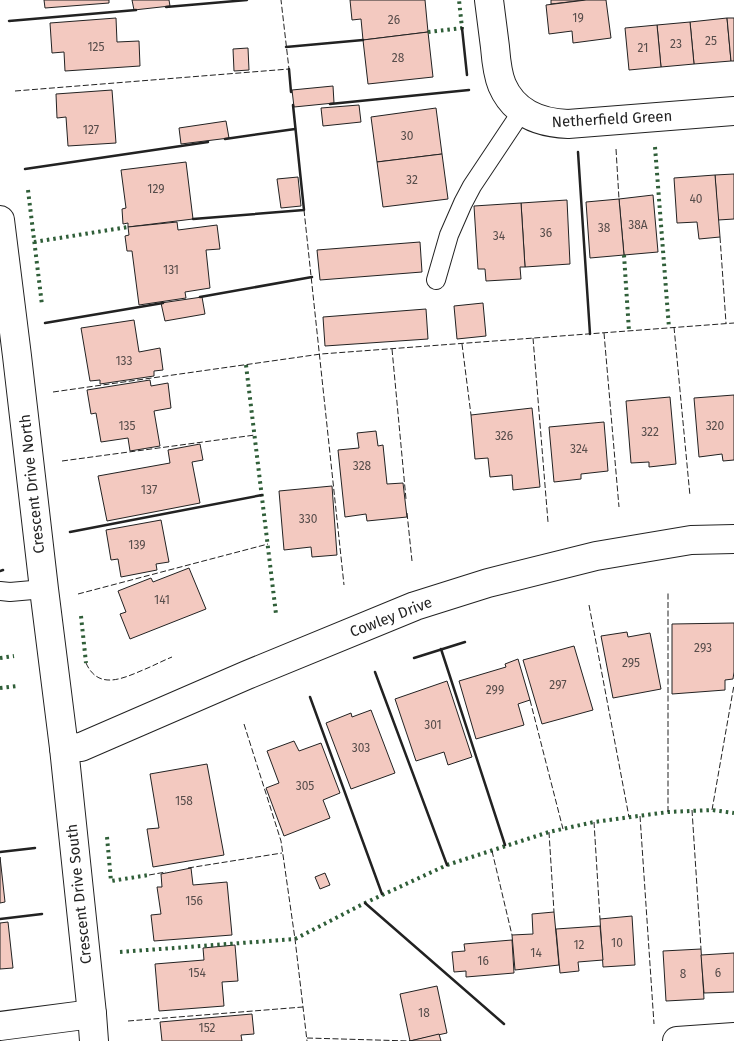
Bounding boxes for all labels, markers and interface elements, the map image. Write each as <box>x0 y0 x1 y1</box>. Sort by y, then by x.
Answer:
house number: 19 <box>572 11 584 25</box>
house number: 26 <box>388 13 400 27</box>
house number: 25 <box>705 34 717 48</box>
house number: 23 <box>670 37 682 51</box>
house number: 125 <box>87 40 105 54</box>
house number: 21 <box>638 41 648 55</box>
house number: 28 <box>392 51 405 65</box>
street label: Netherfield Green <box>551 107 673 131</box>
house number: 127 <box>83 123 99 137</box>
house number: 30 <box>401 129 414 143</box>
house number: 32 <box>406 173 418 187</box>
house number: 129 <box>147 182 165 196</box>
house number: 40 <box>689 192 703 206</box>
house number: 38A <box>628 218 648 232</box>
house number: 38 <box>598 221 611 235</box>
house number: 36 <box>540 226 552 240</box>
house number: 34 <box>493 229 506 243</box>
house number: 131 <box>163 263 179 277</box>
house number: 133 <box>115 354 133 368</box>
street label: Crescent Drive North <box>16 413 48 555</box>
house number: 135 <box>118 419 136 433</box>
house number: 320 <box>706 419 725 433</box>
house number: 322 <box>641 425 659 439</box>
house number: 326 <box>495 429 513 443</box>
house number: 324 <box>570 442 589 456</box>
house number: 328 <box>353 459 372 473</box>
house number: 137 <box>141 483 157 497</box>
house number: 330 <box>299 512 318 526</box>
house number: 139 <box>128 538 146 552</box>
house number: 141 <box>154 593 170 607</box>
street label: Cowley Drive <box>347 593 435 641</box>
house number: 293 <box>694 641 712 655</box>
house number: 295 <box>622 656 640 670</box>
house number: 297 <box>549 678 567 692</box>
house number: 299 <box>486 683 504 697</box>
house number: 301 <box>424 718 442 732</box>
house number: 303 <box>352 741 370 755</box>
house number: 305 <box>296 779 314 793</box>
house number: 158 <box>175 794 193 808</box>
street label: Crescent Drive South <box>63 823 95 965</box>
house number: 156 <box>185 894 203 908</box>
house number: 10 <box>611 936 623 950</box>
house number: 12 <box>573 938 585 952</box>
house number: 14 <box>530 946 542 960</box>
house number: 16 <box>477 954 489 968</box>
house number: 154 <box>188 966 206 980</box>
house number: 6 <box>715 966 721 980</box>
house number: 8 <box>680 967 687 981</box>
house number: 18 <box>418 1006 430 1020</box>
house number: 152 <box>198 1021 216 1035</box>

